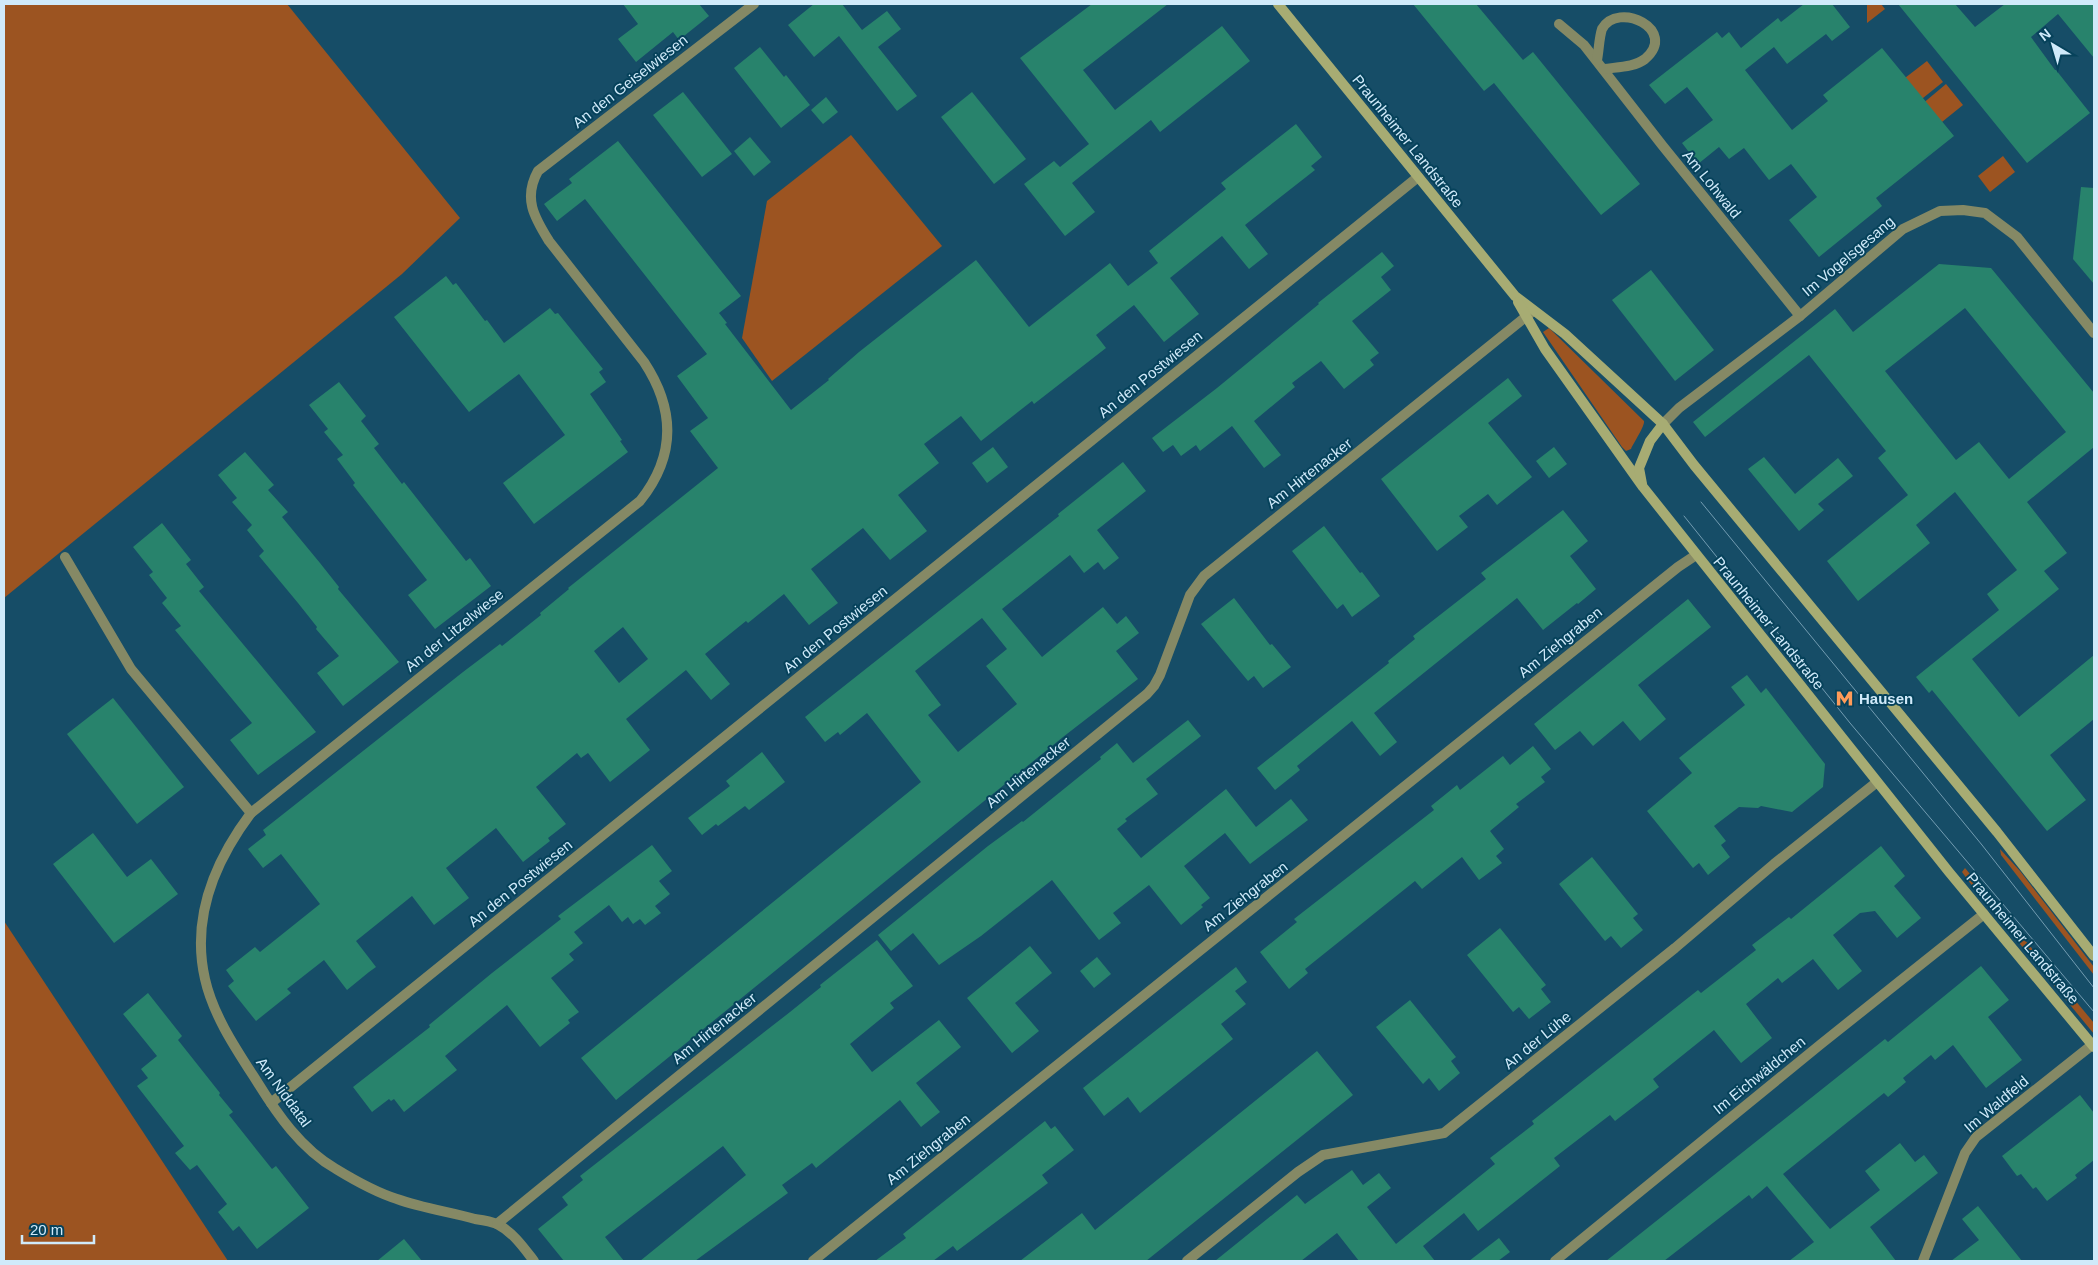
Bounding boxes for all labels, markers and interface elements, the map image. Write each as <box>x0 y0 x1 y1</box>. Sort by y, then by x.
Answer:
north arrow <box>2028 20 2078 70</box>
text: N <box>2036 25 2054 44</box>
street label: An den Geiselwiesen <box>569 31 691 131</box>
street label: Praunheimer Landstraße <box>1349 71 1467 211</box>
street label: Am Lohwald <box>1679 147 1745 221</box>
street label: Im Vogelsgesang <box>1798 213 1898 299</box>
street label: An den Postwiesen <box>1095 327 1205 421</box>
street label: Am Hirtenacker <box>1263 434 1355 512</box>
street label: Praunheimer Landstraße <box>1710 553 1828 693</box>
street label: An den Postwiesen <box>780 582 890 676</box>
street label: An der Litzelwiese <box>401 585 507 675</box>
street label: Am Ziehgraben <box>1515 603 1605 681</box>
metro station icon: Hausen <box>1835 688 1855 708</box>
place label: Hausen <box>1859 690 1913 707</box>
street label: Am Hirtenacker <box>982 733 1074 811</box>
street label: An den Postwiesen <box>465 836 575 930</box>
street label: Am Ziehgraben <box>1199 858 1291 934</box>
street label: Praunheimer Landstraße <box>1963 869 2083 1007</box>
street label: Am Hirtenacker <box>668 989 760 1067</box>
street label: An der Lühe <box>1500 1008 1574 1072</box>
street label: Im Eichwäldchen <box>1710 1033 1808 1117</box>
street label: Am Niddatal <box>253 1054 315 1130</box>
street label: Im Waldfeld <box>1960 1072 2032 1136</box>
street label: Am Ziehgraben <box>883 1110 973 1188</box>
scale bar <box>22 1212 95 1244</box>
text: 20 m <box>30 1221 63 1238</box>

